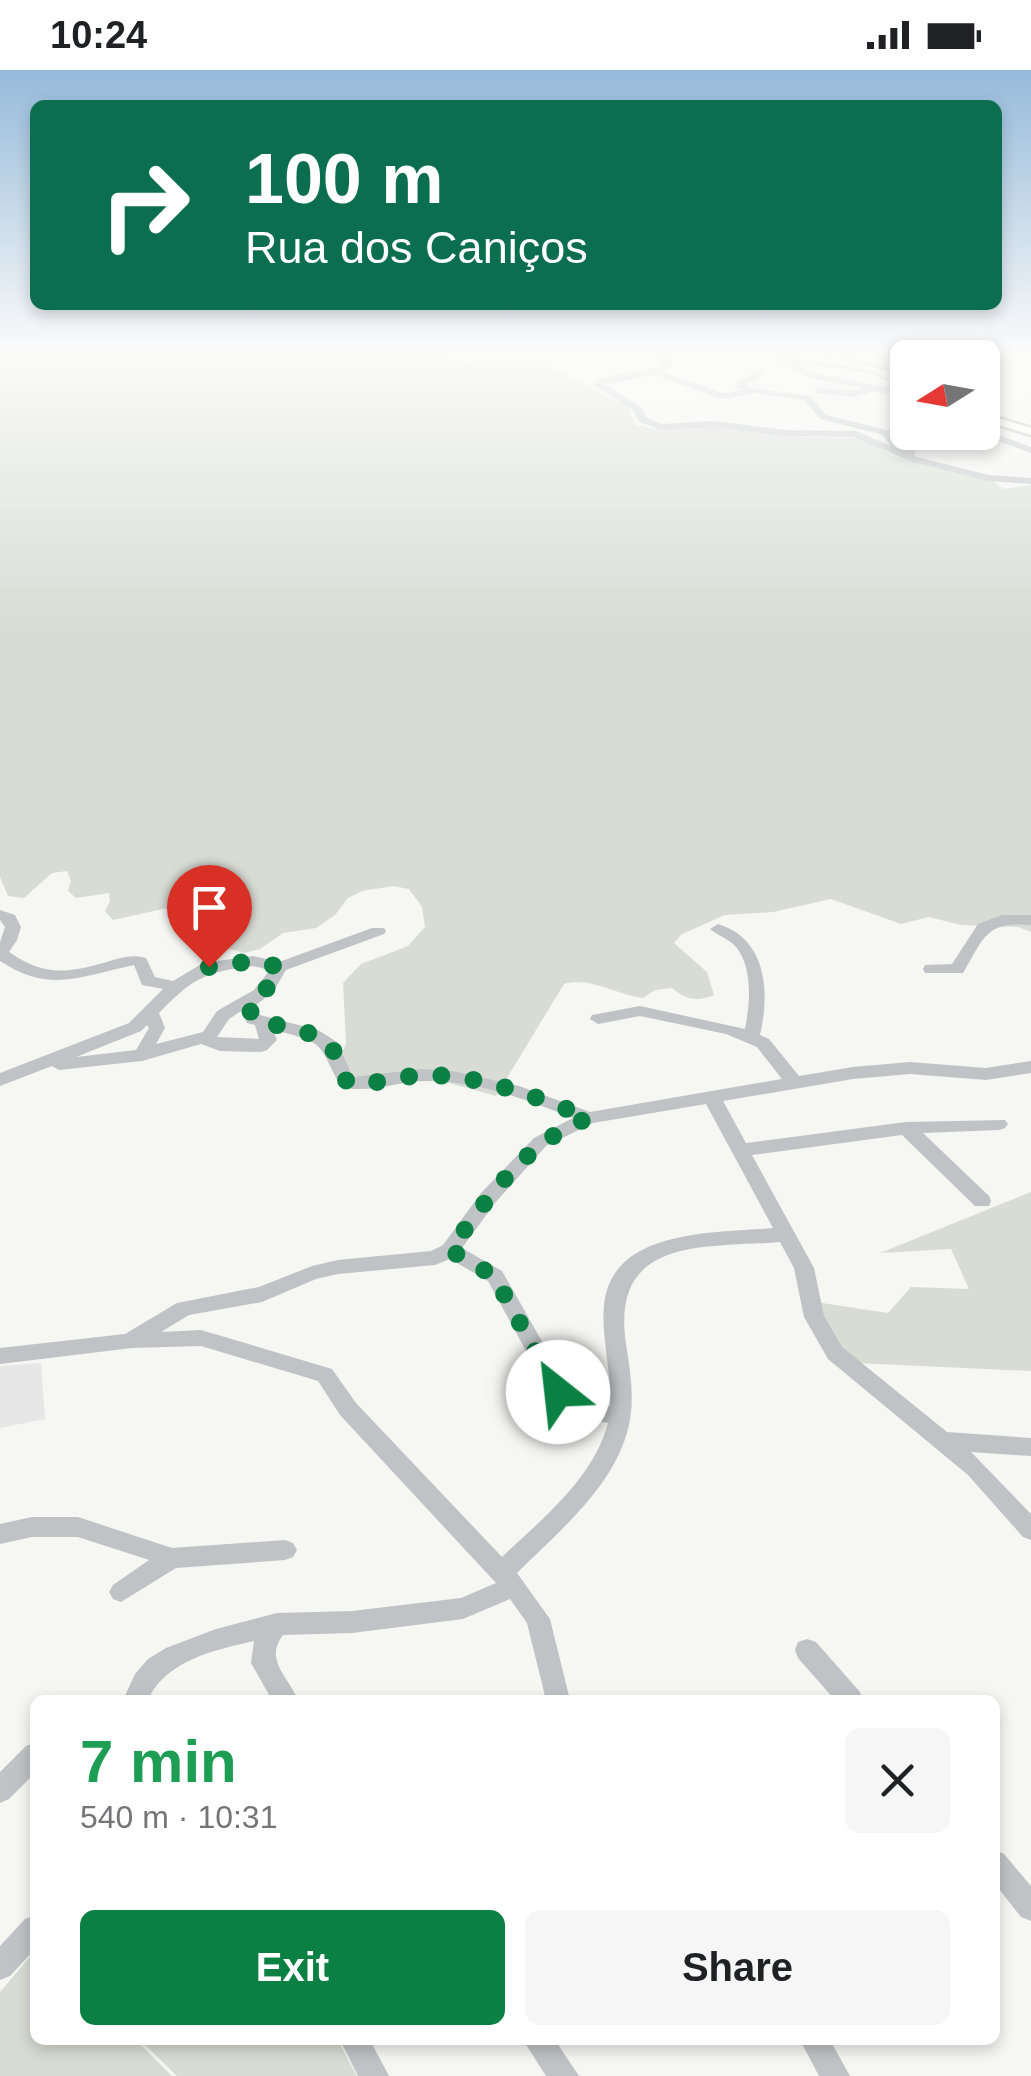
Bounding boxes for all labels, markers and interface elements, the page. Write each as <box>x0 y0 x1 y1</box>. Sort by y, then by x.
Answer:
text: 10:24 <box>50 14 147 56</box>
icon: right <box>80 140 210 270</box>
text: 100 m <box>245 140 443 218</box>
text: Rua dos Caniços <box>245 222 588 273</box>
north arrow <box>890 340 1000 450</box>
map controls <box>890 340 1000 450</box>
pin <box>167 865 252 968</box>
icon: arrive <box>182 880 237 935</box>
position arrow <box>506 1340 610 1444</box>
text: 7 min <box>80 1728 237 1795</box>
button: close <box>845 1728 950 1833</box>
text: 540 m · 10:31 <box>80 1799 277 1835</box>
button: Exit <box>80 1910 505 2025</box>
button: Share <box>525 1910 950 2025</box>

